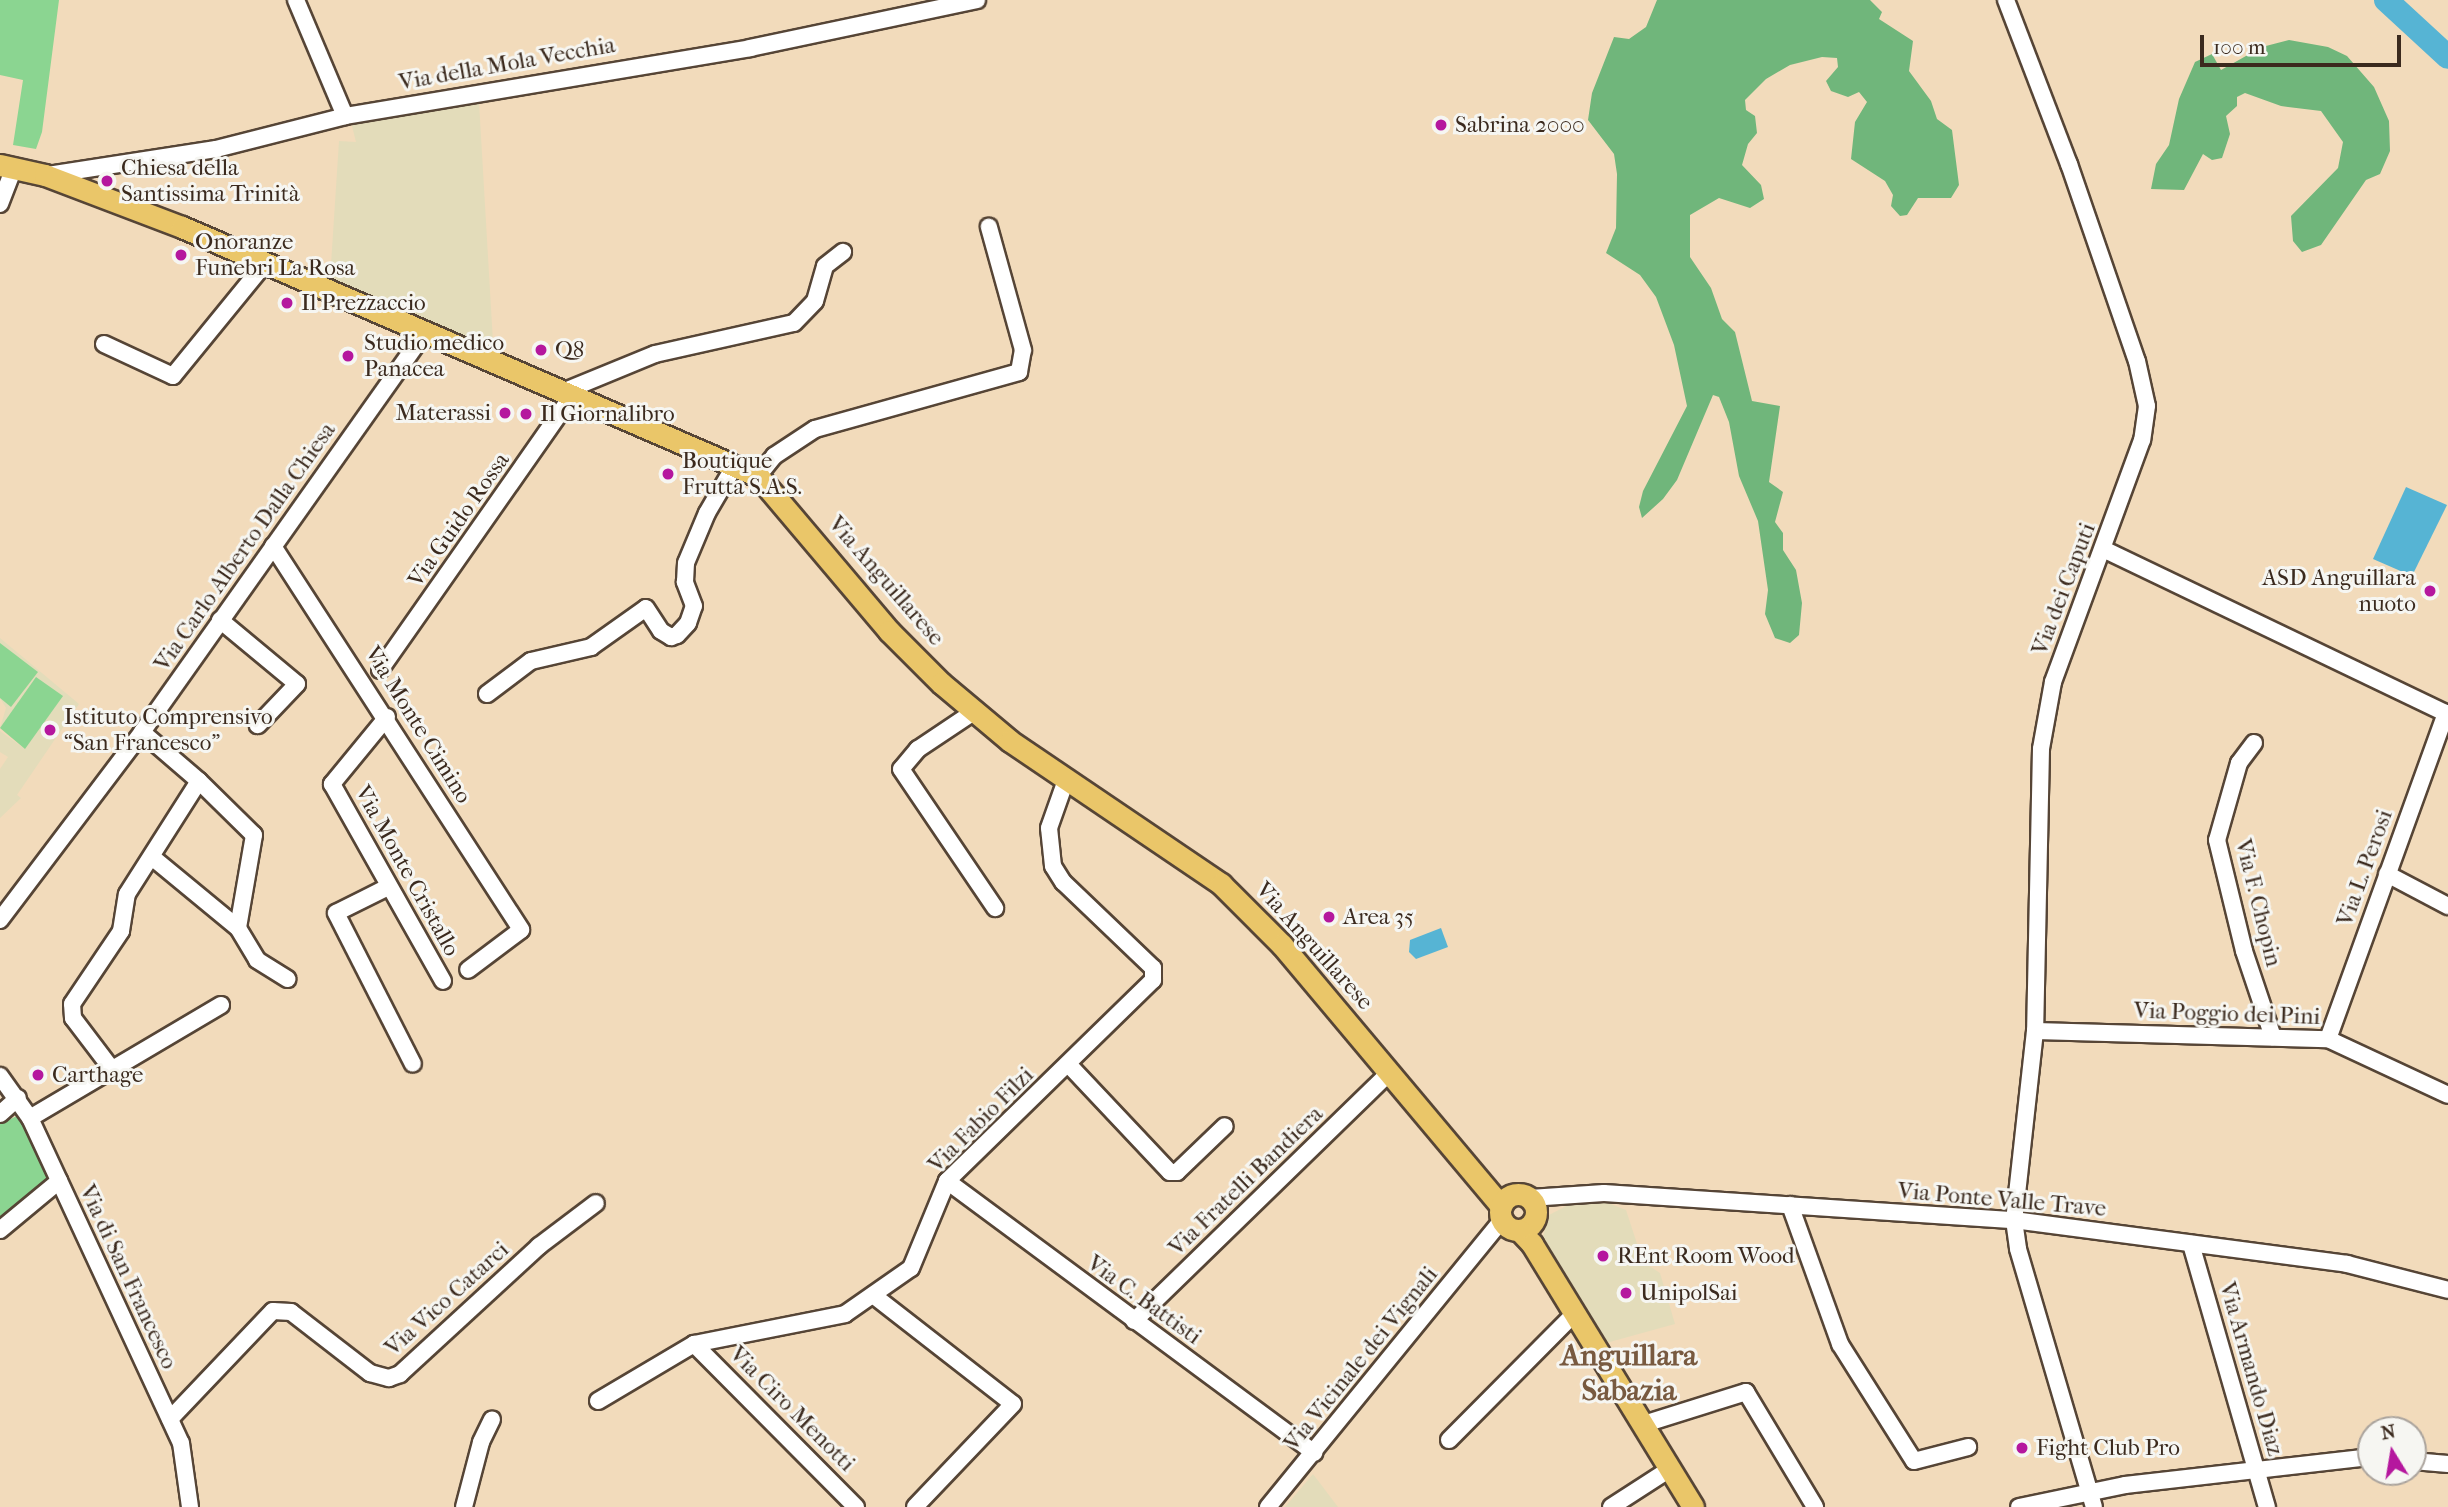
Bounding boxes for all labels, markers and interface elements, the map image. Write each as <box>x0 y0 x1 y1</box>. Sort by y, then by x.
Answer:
scale bar <box>2203 21 2404 65</box>
street label: Via della Mola Vecchia <box>397 31 617 97</box>
text: 100 m <box>2213 35 2266 59</box>
place label: Sabrina 2000 <box>1455 111 1585 139</box>
marker: Sabrina 2000 <box>1433 117 1449 133</box>
place label: Chiesa della Santissima Trinità <box>121 154 300 208</box>
marker: Chiesa della Santissima Trinità <box>99 173 115 189</box>
place label: Onoranze Funebri La Rosa <box>195 228 355 282</box>
marker: Onoranze Funebri La Rosa <box>173 247 189 263</box>
place label: Il Prezzaccio <box>301 289 426 317</box>
marker: Il Prezzaccio <box>279 295 295 311</box>
place label: Studio medico Panacea <box>364 329 504 383</box>
place label: Q8 <box>555 336 584 364</box>
marker: Q8 <box>533 342 549 358</box>
marker: Studio medico Panacea <box>338 346 358 366</box>
place label: Materassi <box>396 399 491 427</box>
place label: Il Giornalibro <box>540 400 675 428</box>
marker: Materassi <box>497 405 513 421</box>
marker: Il Giornalibro <box>518 406 534 422</box>
street label: Via Carlo Alberto Dalla Chiesa <box>148 417 342 677</box>
street label: Via Guido Rossa <box>402 447 516 593</box>
place label: Boutique Frutta S.A.S. <box>682 447 802 501</box>
marker: Boutique Frutta S.A.S. <box>660 466 676 482</box>
street label: Via Anguillarese <box>822 511 950 651</box>
street label: Via dei Caputi <box>2026 519 2102 659</box>
place label: ASD Anguillara nuoto <box>2262 564 2416 618</box>
marker: ASD Anguillara nuoto <box>2422 583 2438 599</box>
street label: Via Monte Cimino <box>359 641 477 809</box>
place label: Istituto Comprensivo “San Francesco” <box>64 703 273 757</box>
marker: Istituto Comprensivo “San Francesco” <box>42 722 58 738</box>
street label: Via Monte Cristallo <box>349 781 465 961</box>
street label: Via L. Perosi <box>2331 806 2399 930</box>
street label: Via F. Chopin <box>2229 836 2287 970</box>
street label: Via Anguillarese <box>1249 876 1379 1016</box>
place label: Area 35 <box>1343 903 1414 931</box>
marker: Area 35 <box>1321 909 1337 925</box>
street label: Via Poggio dei Pini <box>2133 997 2321 1031</box>
place label: Carthage <box>52 1061 143 1089</box>
street label: Via Fabio Filzi <box>923 1062 1039 1178</box>
marker: Carthage <box>30 1067 46 1083</box>
street label: Via Fratelli Bandiera <box>1163 1100 1329 1262</box>
street label: Via Ponte Valle Trave <box>1897 1177 2107 1223</box>
street label: Via di San Francesco <box>73 1180 183 1374</box>
street label: Via Vico Catarci <box>379 1236 515 1362</box>
place label: REnt Room Wood <box>1617 1242 1795 1270</box>
marker: REnt Room Wood <box>1595 1248 1611 1264</box>
street label: Via C. Battisti <box>1082 1249 1206 1351</box>
street label: Via Vicinale dei Vignali <box>1278 1261 1444 1457</box>
place label: UnipolSai <box>1640 1279 1738 1307</box>
street label: Via Armando Diaz <box>2213 1279 2289 1459</box>
marker: UnipolSai <box>1618 1285 1634 1301</box>
district label: Anguillara Sabazia <box>1561 1338 1697 1408</box>
street label: Via Ciro Menotti <box>724 1341 860 1477</box>
north arrow <box>2357 1416 2427 1486</box>
text: N <box>2379 1420 2398 1445</box>
place label: Fight Club Pro <box>2036 1434 2180 1462</box>
marker: Fight Club Pro <box>2014 1440 2030 1456</box>

